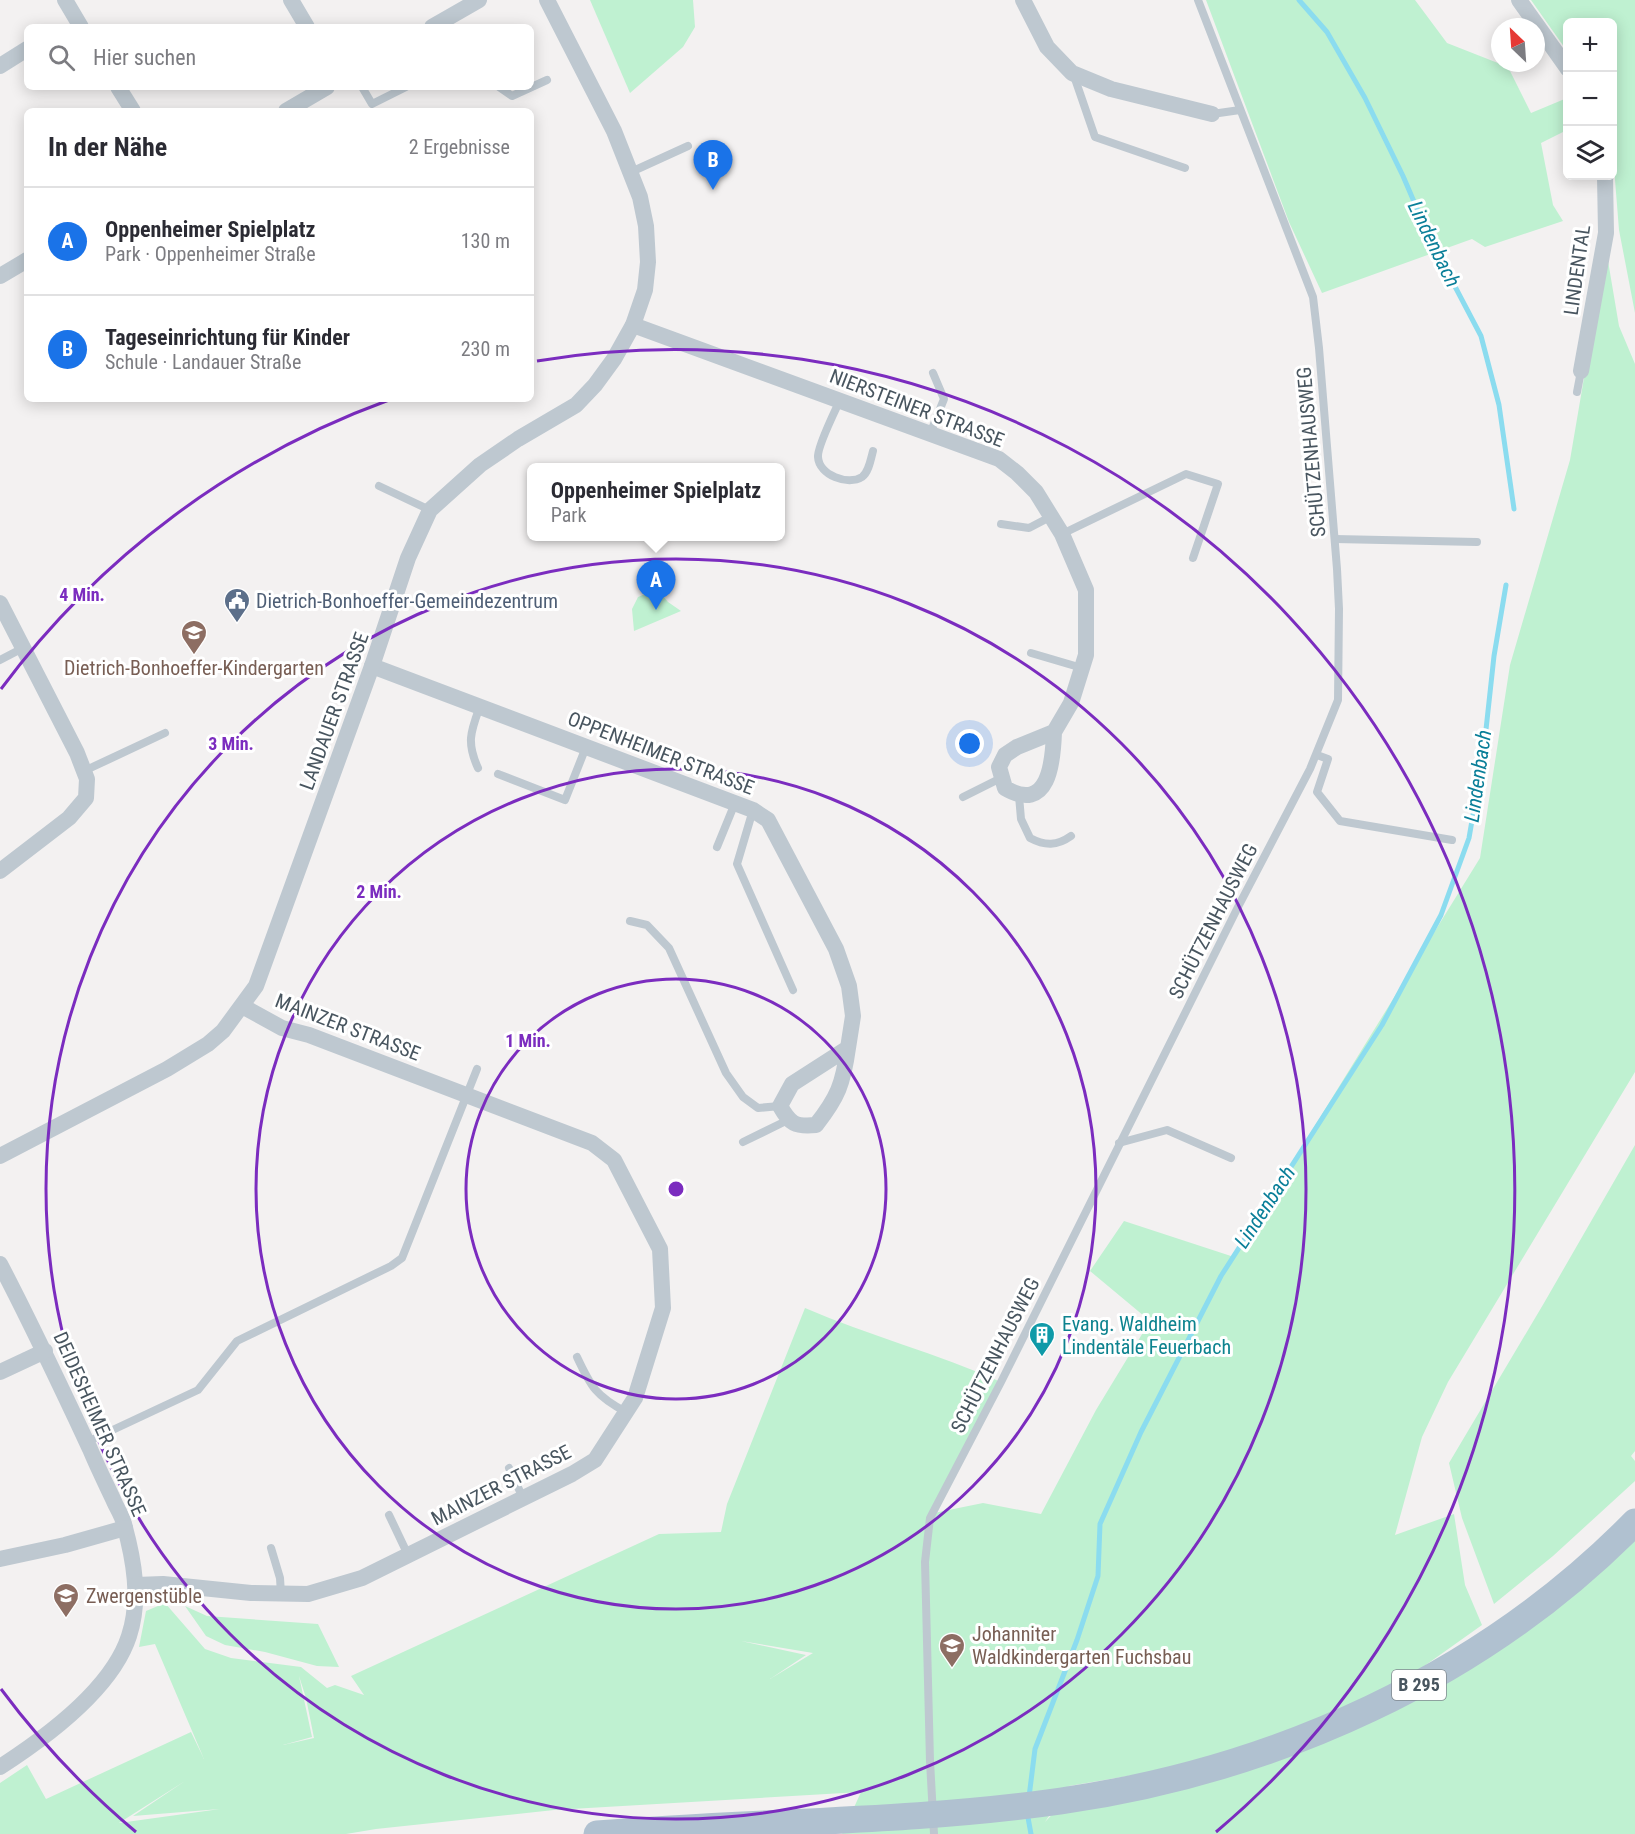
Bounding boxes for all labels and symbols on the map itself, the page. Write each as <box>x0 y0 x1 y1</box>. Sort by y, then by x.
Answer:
north arrow <box>1491 18 1545 72</box>
pin: B <box>694 140 732 190</box>
water label: Lindenbach <box>1403 197 1465 291</box>
street label: LINDENTAL <box>1559 223 1595 317</box>
street label: NIERSTEINER STRASSE <box>826 364 1008 452</box>
street label: SCHÜTZENHAUSWEG <box>1292 366 1330 538</box>
pin: A <box>636 560 676 610</box>
text: 4 Min. <box>59 584 105 605</box>
public building icon: Dietrich-Bonhoeffer-Gemeindezentrum <box>222 586 252 624</box>
place label: Dietrich-Bonhoeffer-Gemeindezentrum <box>256 589 558 613</box>
school or university icon: Dietrich-Bonhoeffer-Kindergarten <box>179 618 209 656</box>
street label: LANDAUER STRASSE <box>294 629 374 793</box>
place label: Dietrich-Bonhoeffer-Kindergarten <box>64 656 324 680</box>
street label: OPPENHEIMER STRASSE <box>564 706 758 800</box>
water label: Lindenbach <box>1460 728 1496 824</box>
your location <box>955 729 984 758</box>
text: 3 Min. <box>208 733 254 754</box>
street label: SCHÜTZENHAUSWEG <box>1163 839 1263 1003</box>
text: 2 Min. <box>356 881 402 902</box>
street label: MAINZER STRASSE <box>272 988 424 1066</box>
text: 1 Min. <box>505 1030 551 1051</box>
water label: Lindenbach <box>1230 1162 1300 1252</box>
centre of rings <box>666 1179 686 1199</box>
street label: SCHÜTZENHAUSWEG <box>945 1273 1045 1437</box>
place label: Evang. Waldheim Lindentäle Feuerbach <box>1062 1312 1231 1359</box>
building icon: Evang. Waldheim Lindentäle Feuerbach <box>1027 1320 1057 1358</box>
street label: DEIDESHEIMER STRASSE <box>49 1328 152 1520</box>
street label: MAINZER STRASSE <box>427 1439 575 1531</box>
school or university icon: Zwergenstüble <box>51 1581 81 1619</box>
place label: Zwergenstüble <box>86 1584 202 1608</box>
place label: Johanniter Waldkindergarten Fuchsbau <box>972 1622 1191 1669</box>
school or university icon: Johanniter Waldkindergarten Fuchsbau <box>937 1631 967 1669</box>
road number: B 295 <box>1392 1670 1446 1700</box>

